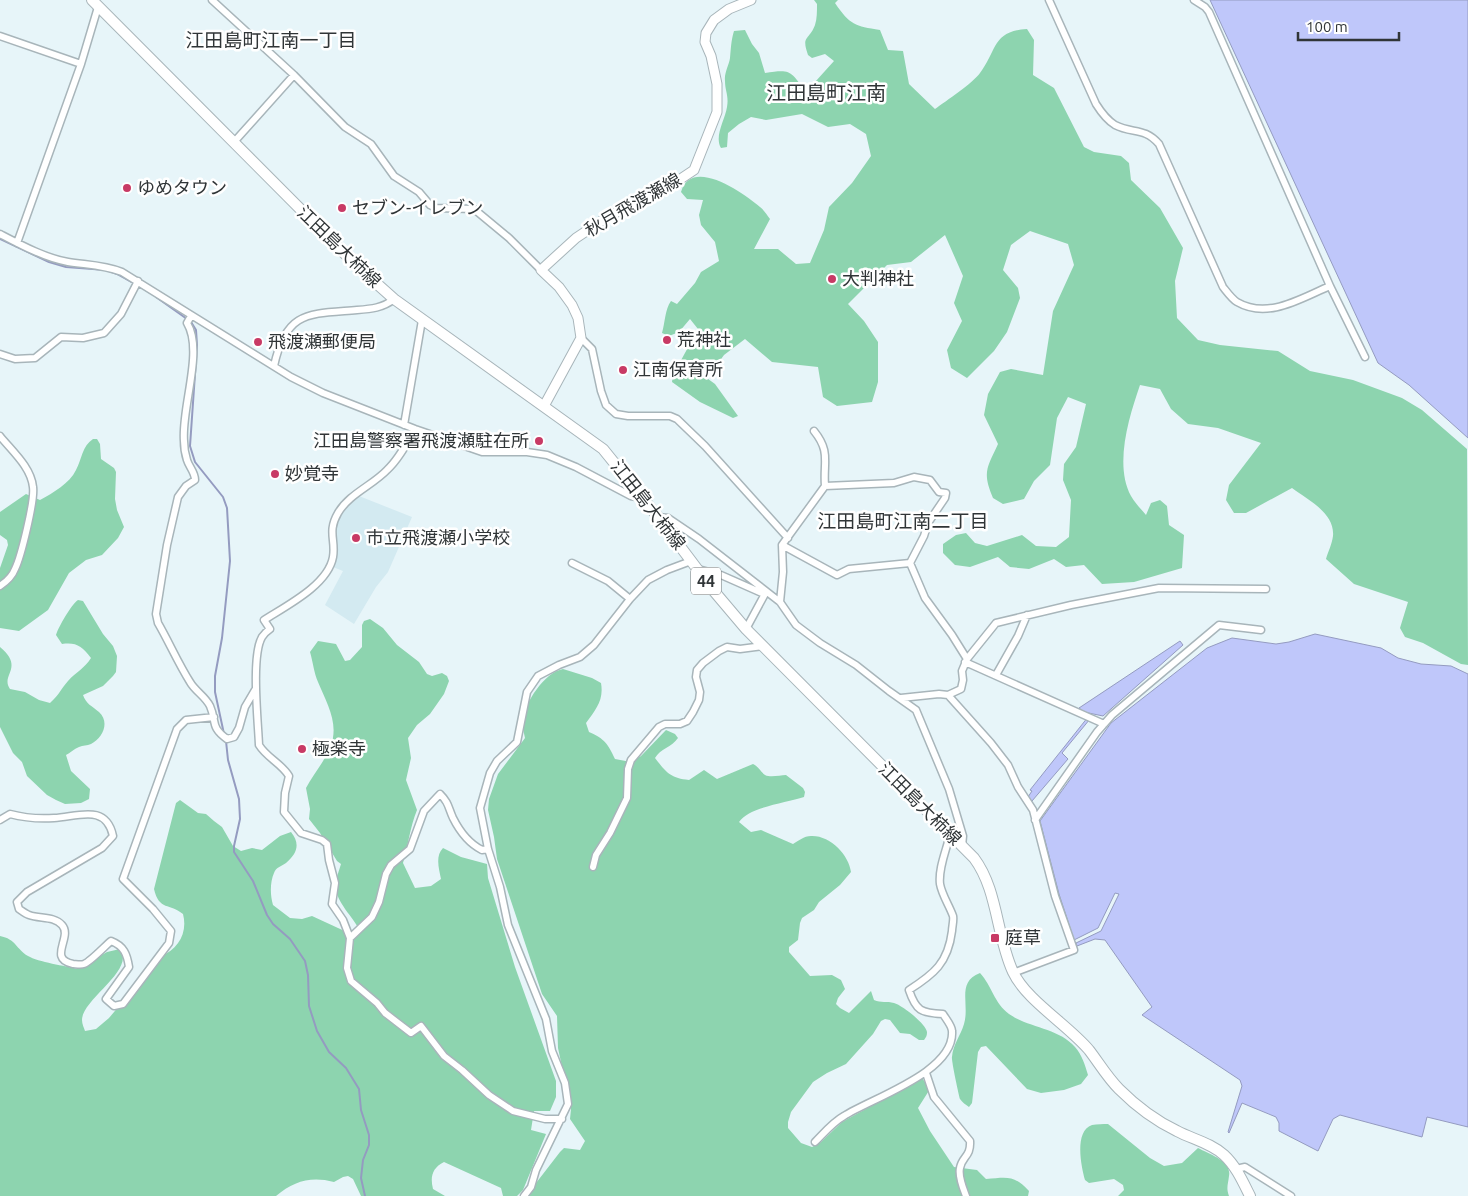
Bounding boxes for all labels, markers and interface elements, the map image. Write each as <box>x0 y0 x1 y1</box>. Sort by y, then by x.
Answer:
scale bar <box>1298 10 1399 42</box>
text: 100 m <box>1306 18 1348 35</box>
district label: 江田島町江南一丁目 <box>185 29 357 51</box>
district label: 江田島町江南 <box>766 81 886 104</box>
street label: 秋月飛渡瀬線 <box>581 168 684 240</box>
place label: ゆめタウン <box>137 177 227 197</box>
marker: ゆめタウン <box>121 182 133 194</box>
place label: セブン-イレブン <box>352 197 483 217</box>
street label: 江田島大柿線 <box>294 202 385 291</box>
marker: セブン-イレブン <box>336 202 348 214</box>
place label: 大判神社 <box>842 268 914 288</box>
marker: 大判神社 <box>826 273 838 285</box>
place label: 荒神社 <box>677 329 731 349</box>
place label: 飛渡瀬郵便局 <box>268 331 376 351</box>
marker: 荒神社 <box>661 334 673 346</box>
marker: 飛渡瀬郵便局 <box>252 336 264 348</box>
place label: 江南保育所 <box>633 359 723 379</box>
marker: 江南保育所 <box>617 364 629 376</box>
place label: 江田島警察署飛渡瀬駐在所 <box>313 430 529 450</box>
marker: 江田島警察署飛渡瀬駐在所 <box>533 435 545 447</box>
street label: 江田島大柿線 <box>608 456 690 553</box>
place label: 妙覚寺 <box>285 463 339 483</box>
marker: 妙覚寺 <box>269 468 281 480</box>
district label: 江田島町江南二丁目 <box>817 510 989 532</box>
place label: 市立飛渡瀬小学校 <box>366 527 510 547</box>
marker: 市立飛渡瀬小学校 <box>350 532 362 544</box>
road number: 44 <box>691 568 721 594</box>
place label: 極楽寺 <box>312 738 366 758</box>
marker: 極楽寺 <box>296 743 308 755</box>
street label: 江田島大柿線 <box>875 758 966 849</box>
place label: 庭草 <box>1005 927 1041 947</box>
marker: 庭草 <box>989 932 1001 944</box>

